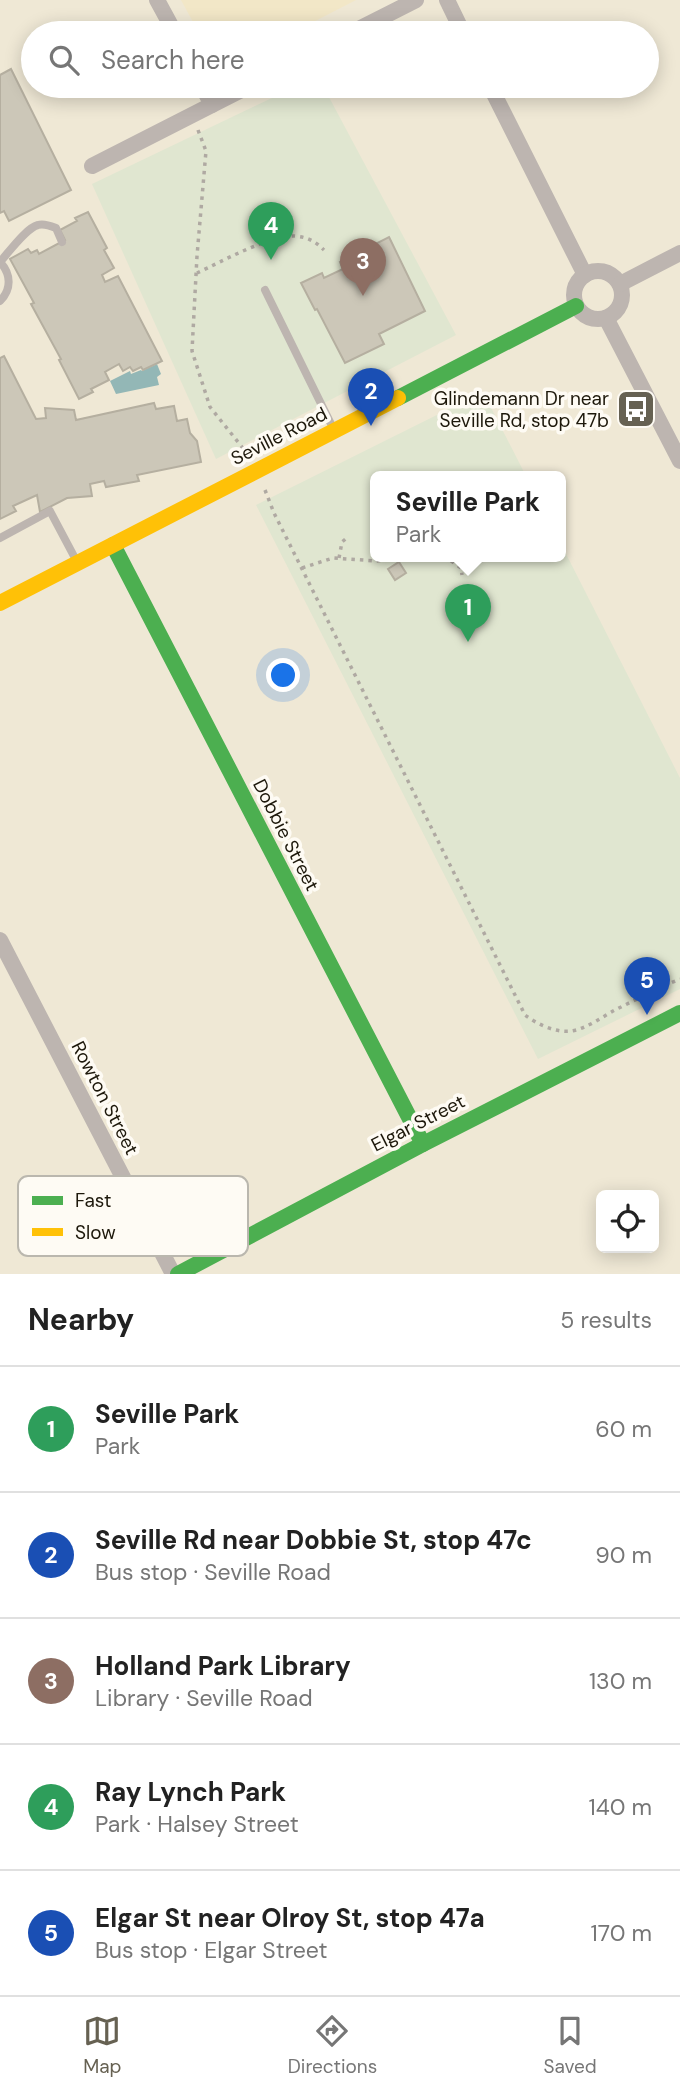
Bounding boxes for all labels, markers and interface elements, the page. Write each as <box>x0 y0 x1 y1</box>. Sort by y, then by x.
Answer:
search box <box>21 21 659 98</box>
icon: search <box>45 41 83 79</box>
text: Search here <box>101 43 244 77</box>
pin: 4 <box>248 202 294 260</box>
pin: 3 <box>340 238 386 296</box>
pin: 2 <box>348 368 394 426</box>
place label: Glindemann Dr near Seville Rd, stop 47b <box>434 386 609 433</box>
bus stop icon: Glindemann Dr near Seville Rd, stop 47b <box>615 388 657 430</box>
street label: Seville Road <box>227 401 331 471</box>
popup <box>370 471 566 562</box>
text: Seville Park <box>396 485 540 519</box>
text: Park <box>396 519 441 549</box>
pin: 1 <box>445 584 491 642</box>
your location <box>266 658 300 692</box>
street label: Dobbie Street <box>247 775 325 895</box>
pin: 5 <box>624 957 670 1015</box>
street label: Rowton Street <box>66 1037 144 1159</box>
street label: Elgar Street <box>367 1089 469 1157</box>
legend <box>18 1176 248 1256</box>
text: Fast <box>75 1188 111 1213</box>
map controls <box>596 1190 659 1253</box>
button: locate <box>596 1190 659 1253</box>
text: Slow <box>75 1220 116 1245</box>
text: Nearby <box>28 1300 134 1339</box>
text: 5 results <box>560 1305 652 1335</box>
text: Seville Park <box>95 1397 239 1431</box>
text: 1 <box>47 1414 55 1444</box>
text: 60 m <box>595 1414 652 1444</box>
text: Park <box>95 1431 140 1461</box>
text: Seville Rd near Dobbie St, stop 47c <box>95 1523 532 1557</box>
text: 2 <box>44 1540 58 1570</box>
text: 90 m <box>595 1540 652 1570</box>
text: Bus stop · Seville Road <box>95 1557 331 1587</box>
text: Holland Park Library <box>95 1649 351 1683</box>
text: 3 <box>44 1666 58 1696</box>
text: 130 m <box>589 1666 652 1696</box>
text: Library · Seville Road <box>95 1683 313 1713</box>
text: Ray Lynch Park <box>95 1775 286 1809</box>
text: 4 <box>44 1792 58 1822</box>
text: 140 m <box>589 1792 652 1822</box>
text: Park · Halsey Street <box>95 1809 299 1839</box>
text: Elgar St near Olroy St, stop 47a <box>95 1901 485 1935</box>
text: 5 <box>44 1918 58 1948</box>
text: 170 m <box>591 1918 652 1948</box>
text: Bus stop · Elgar Street <box>95 1935 328 1965</box>
tab: Map <box>83 2012 121 2079</box>
tab: Directions <box>288 2012 377 2079</box>
tab: Saved <box>544 2012 597 2079</box>

